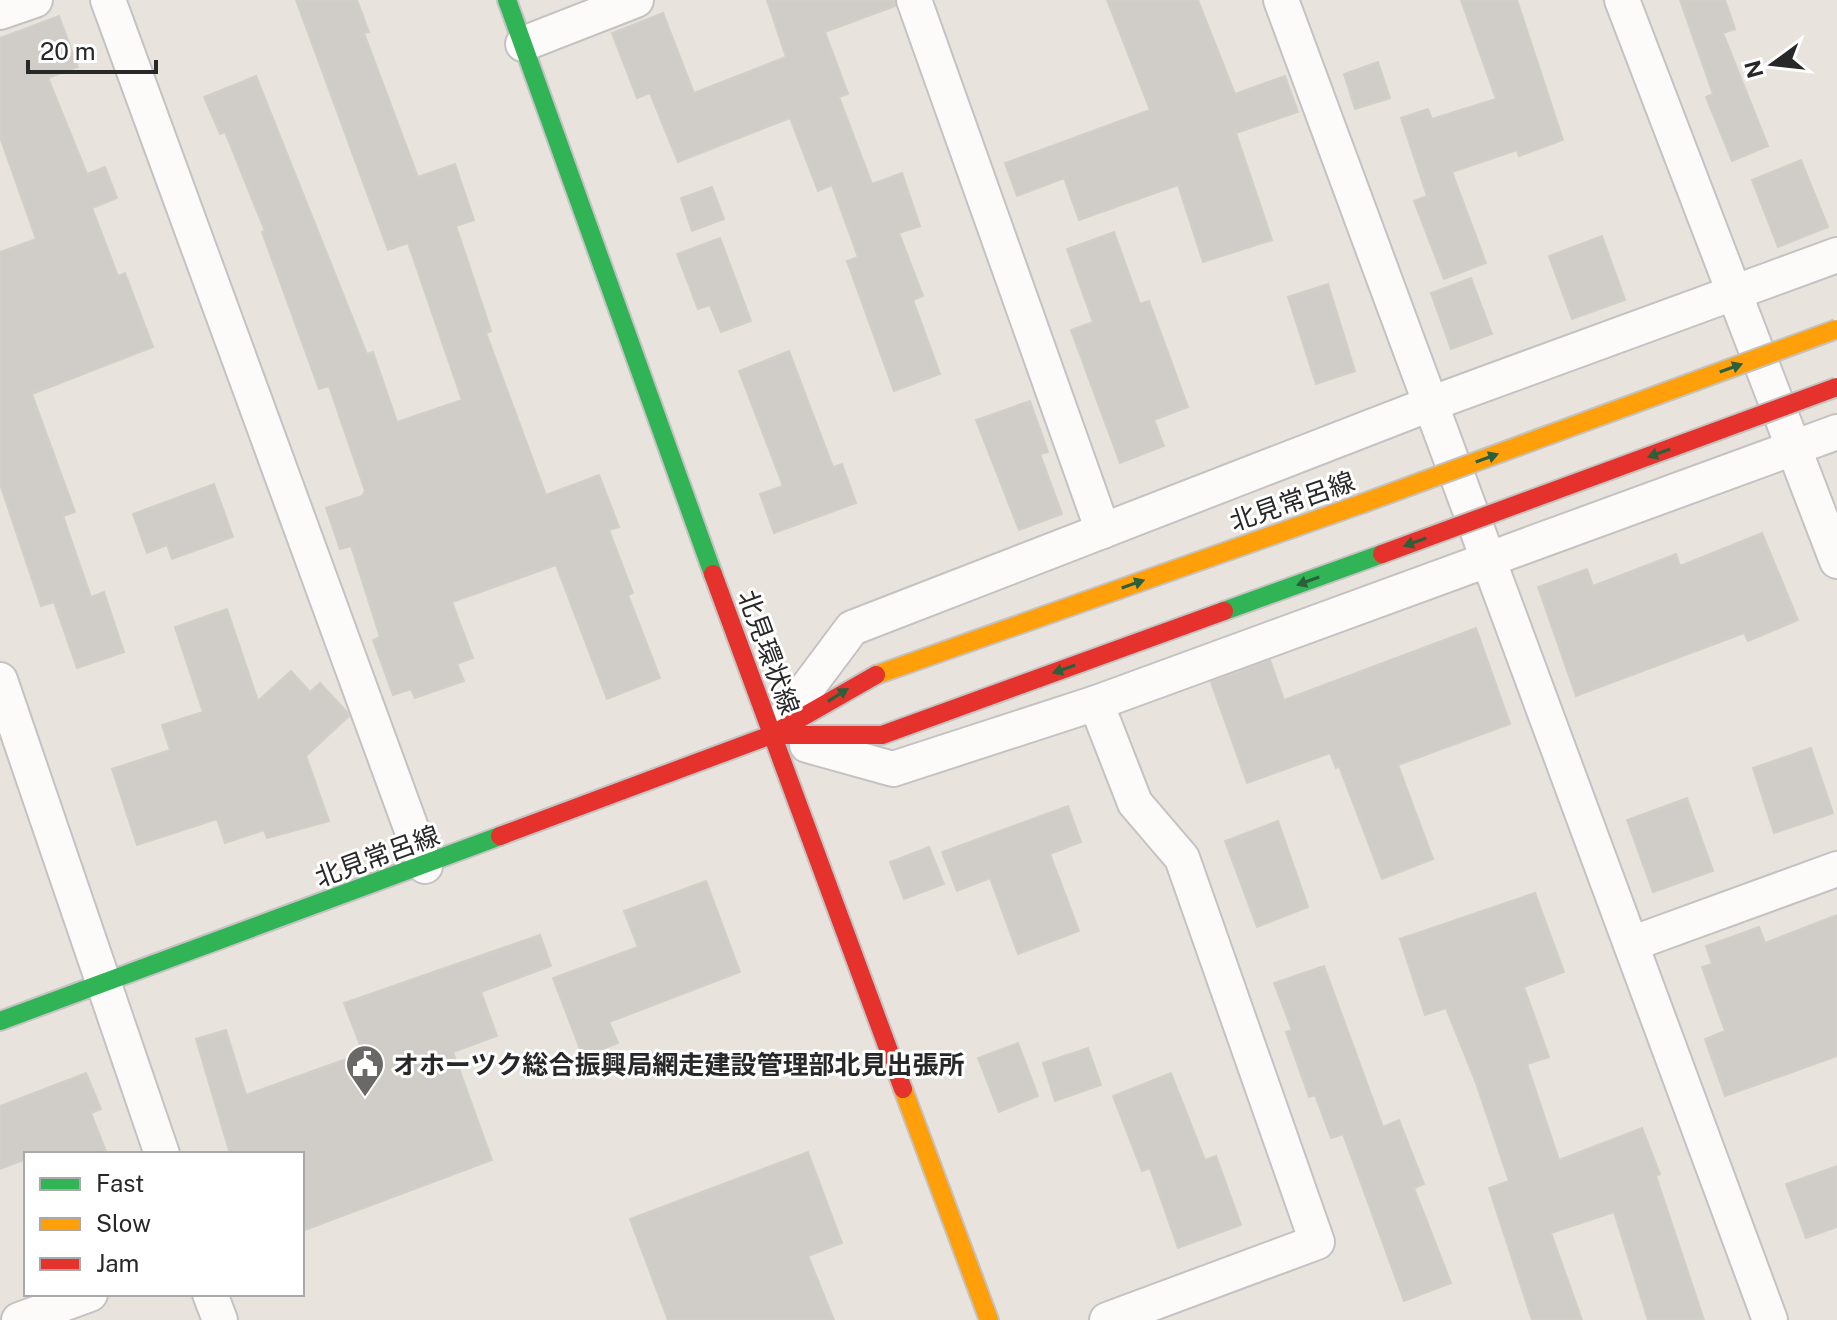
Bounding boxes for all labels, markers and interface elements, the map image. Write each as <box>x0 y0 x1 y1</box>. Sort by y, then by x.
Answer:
scale bar <box>28 24 156 74</box>
north arrow <box>1733 24 1813 104</box>
text: 20 m <box>40 37 96 65</box>
text: N <box>1739 57 1768 81</box>
one-way arrow <box>1719 361 1743 374</box>
one-way arrow <box>1647 447 1671 459</box>
one-way arrow <box>1475 451 1499 464</box>
street label: 北見常呂線 <box>1225 465 1359 537</box>
one-way arrow <box>1402 536 1426 549</box>
one-way arrow <box>1296 575 1320 588</box>
one-way arrow <box>1122 578 1146 590</box>
street label: 北見環状線 <box>732 586 806 718</box>
one-way arrow <box>1052 664 1076 676</box>
one-way arrow <box>827 688 849 702</box>
street label: 北見常呂線 <box>311 819 443 893</box>
public building icon: オホーツク総合振興局網走建設管理部北見出張所 <box>344 1043 386 1098</box>
place label: オホーツク総合振興局網走建設管理部北見出張所 <box>393 1049 964 1080</box>
legend <box>24 1152 304 1296</box>
text: Fast <box>96 1169 144 1197</box>
text: Slow <box>96 1209 151 1237</box>
text: Jam <box>96 1249 139 1277</box>

